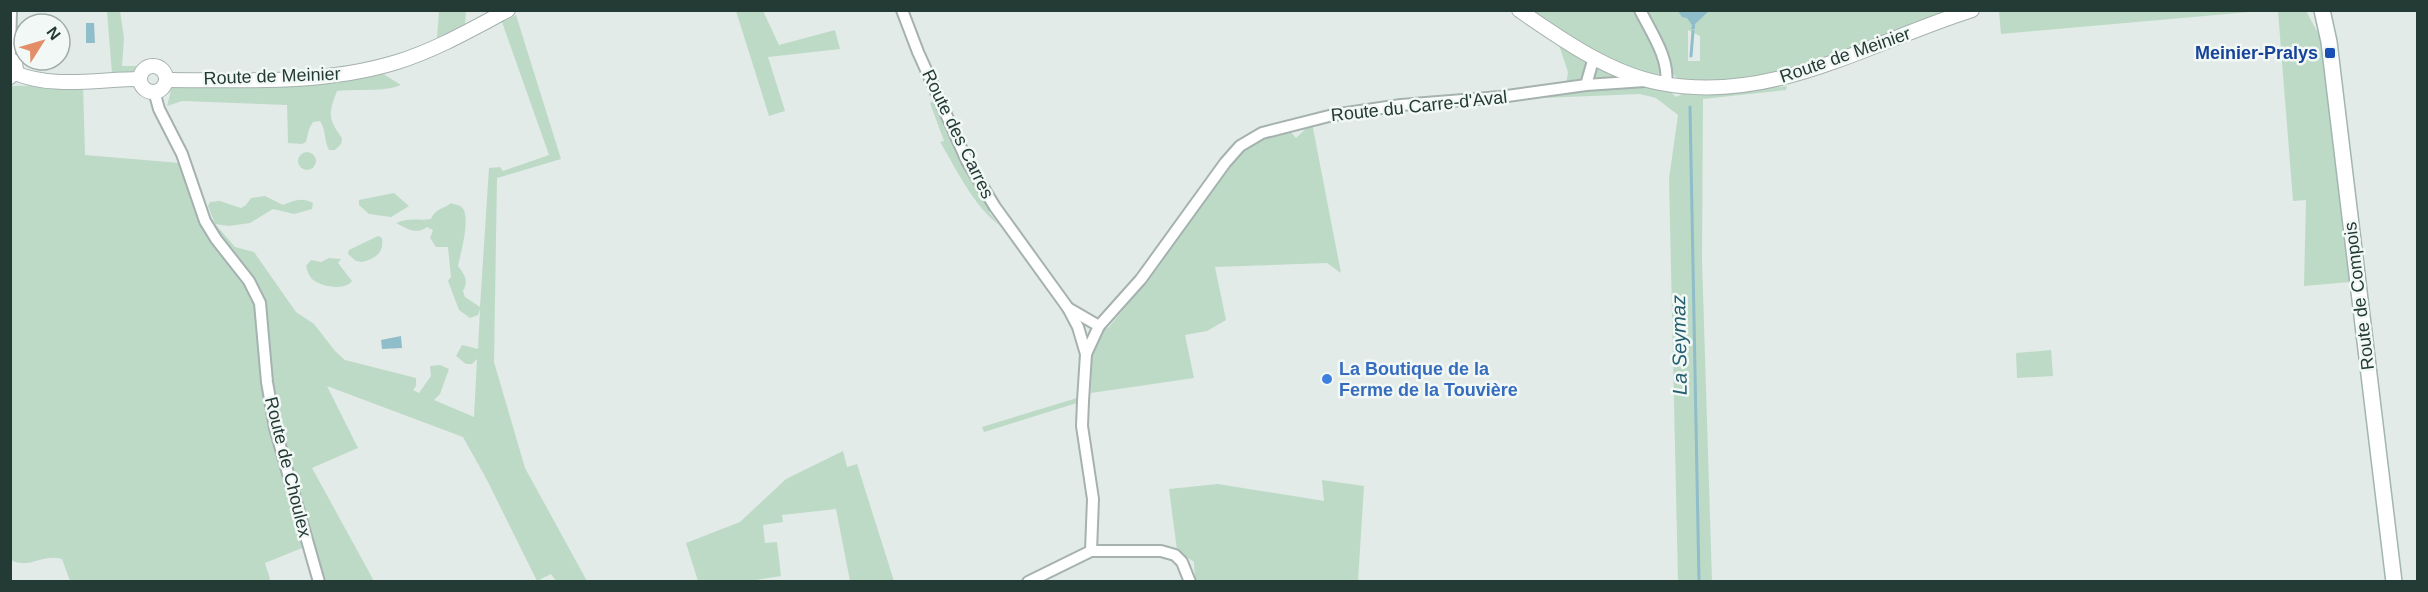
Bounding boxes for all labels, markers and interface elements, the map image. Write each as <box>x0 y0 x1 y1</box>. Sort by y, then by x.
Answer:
north arrow <box>12 12 72 72</box>
street label: Route de Meinier <box>1777 23 1913 87</box>
text: N <box>43 24 64 43</box>
place label: Meinier-Pralys <box>2195 43 2318 63</box>
marker: Meinier-Pralys <box>2323 46 2337 60</box>
street label: Route de Meinier <box>203 64 341 88</box>
street label: Route des Carres <box>918 66 998 202</box>
street label: Route du Carre-d'Aval <box>1330 87 1508 125</box>
street label: Route de Compois <box>2340 221 2378 371</box>
water label: La Seymaz <box>1667 295 1691 395</box>
place label: La Boutique de la Ferme de la Touvière <box>1339 359 1518 400</box>
marker: La Boutique de la Ferme de la Touvière <box>1320 372 1334 386</box>
street label: Route de Choulex <box>261 395 315 539</box>

